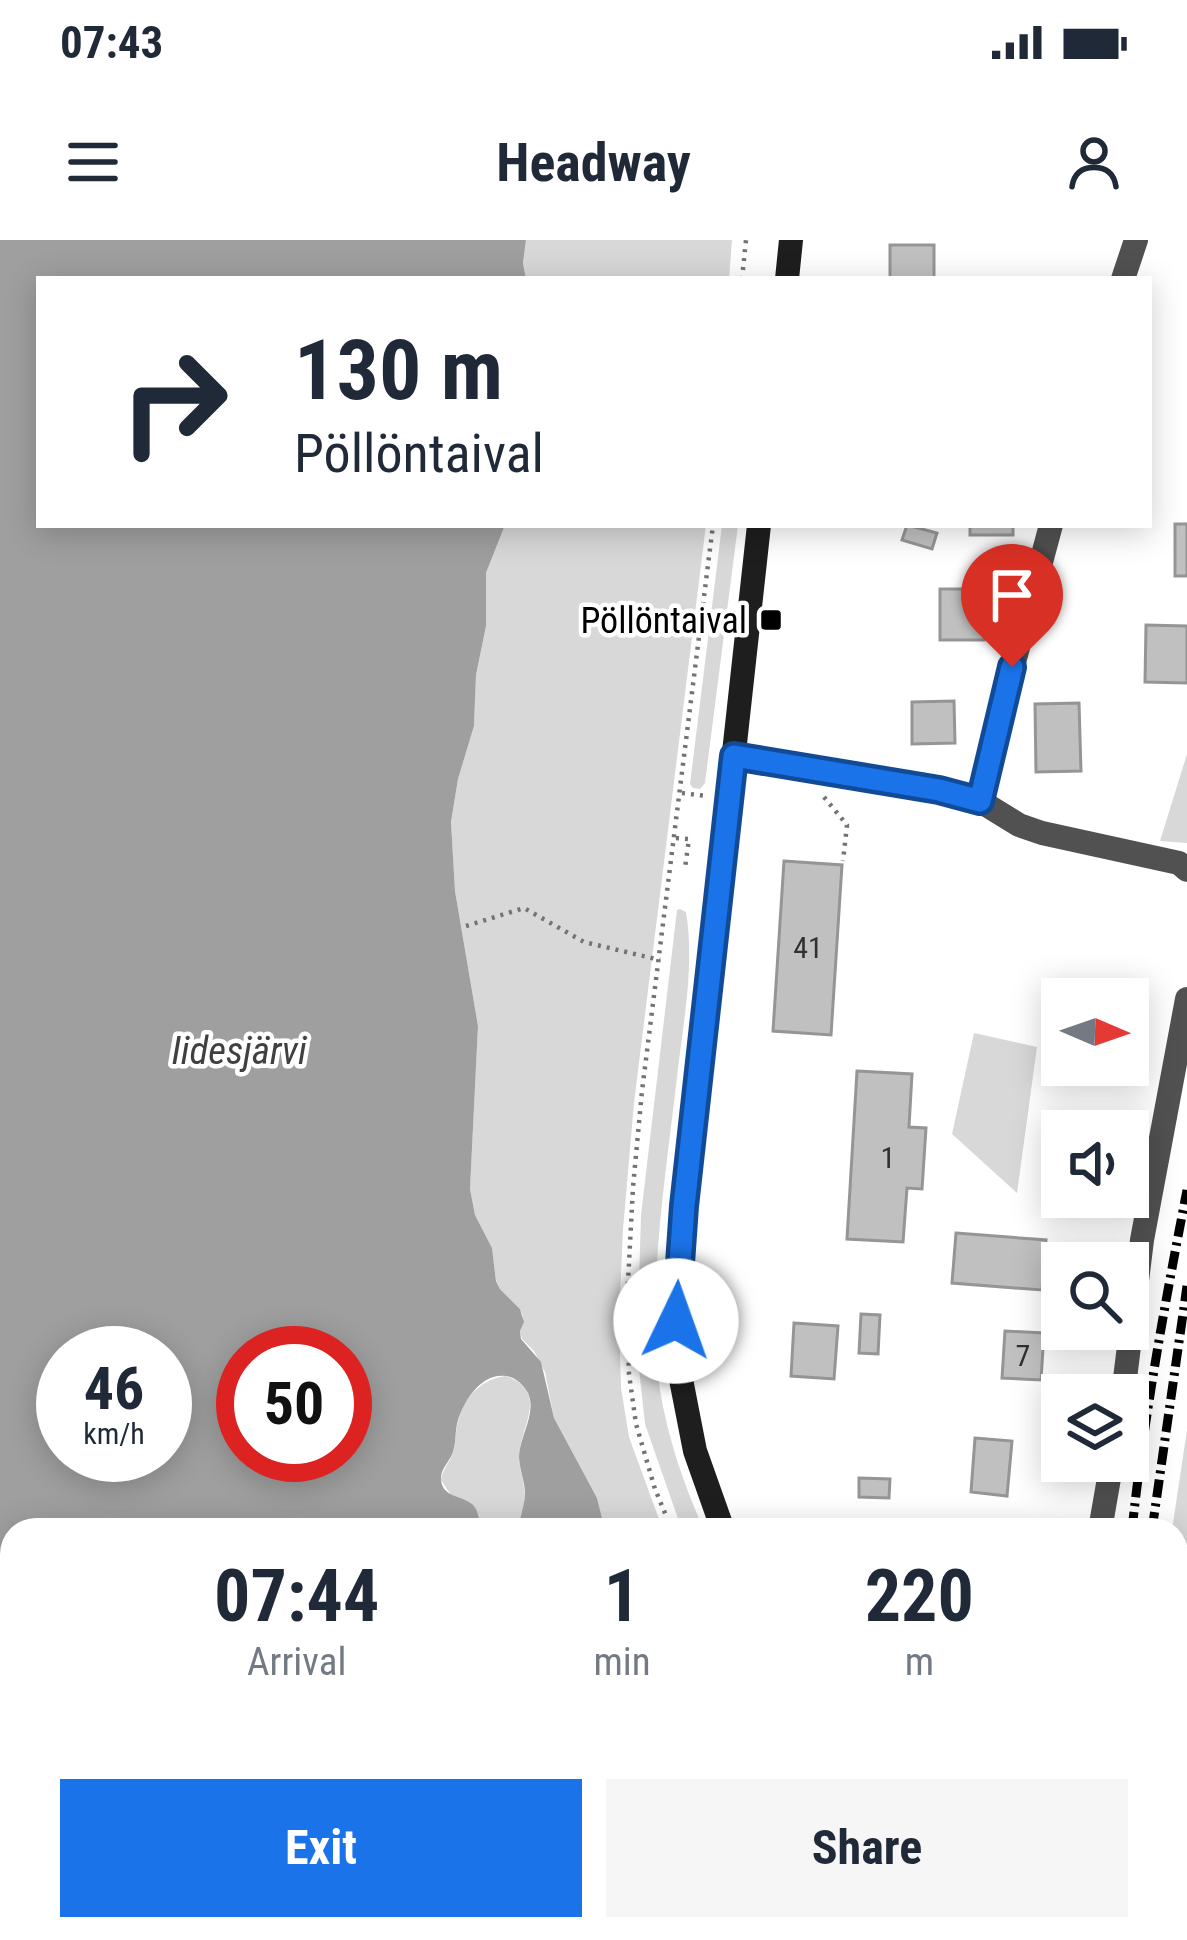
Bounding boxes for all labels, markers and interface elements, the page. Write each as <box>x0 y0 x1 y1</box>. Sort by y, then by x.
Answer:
text: 07:43 <box>60 16 163 69</box>
icon: menu <box>60 129 126 195</box>
icon: person <box>1061 129 1127 195</box>
text: Headway <box>496 131 691 194</box>
text: 130 m <box>294 321 503 420</box>
icon: right <box>96 324 252 480</box>
text: Pöllöntaival <box>294 422 544 485</box>
pin <box>961 544 1063 667</box>
icon: arrive <box>979 562 1045 628</box>
place label: Pöllöntaival <box>580 600 747 642</box>
marker: Pöllöntaival <box>758 607 784 633</box>
house number: 41 <box>793 930 823 965</box>
north arrow <box>1041 978 1149 1086</box>
map controls <box>1041 978 1149 1482</box>
water label: Iidesjärvi <box>171 1028 307 1074</box>
button: sound <box>1041 1110 1149 1218</box>
house number: 1 <box>881 1140 895 1175</box>
button: search <box>1041 1242 1149 1350</box>
position arrow <box>613 1258 739 1384</box>
speed limit sign: 50 <box>216 1326 372 1482</box>
house number: 7 <box>1016 1338 1030 1373</box>
text: 46 <box>84 1353 144 1424</box>
button: layers <box>1041 1374 1149 1482</box>
text: km/h <box>83 1416 145 1451</box>
text: 07:44 <box>214 1554 379 1639</box>
text: 1 <box>604 1554 640 1639</box>
text: 220 <box>865 1554 974 1639</box>
text: Arrival <box>247 1639 346 1685</box>
text: min <box>593 1639 651 1685</box>
text: m <box>905 1639 934 1685</box>
button: Exit <box>60 1779 582 1917</box>
button: Share <box>606 1779 1128 1917</box>

